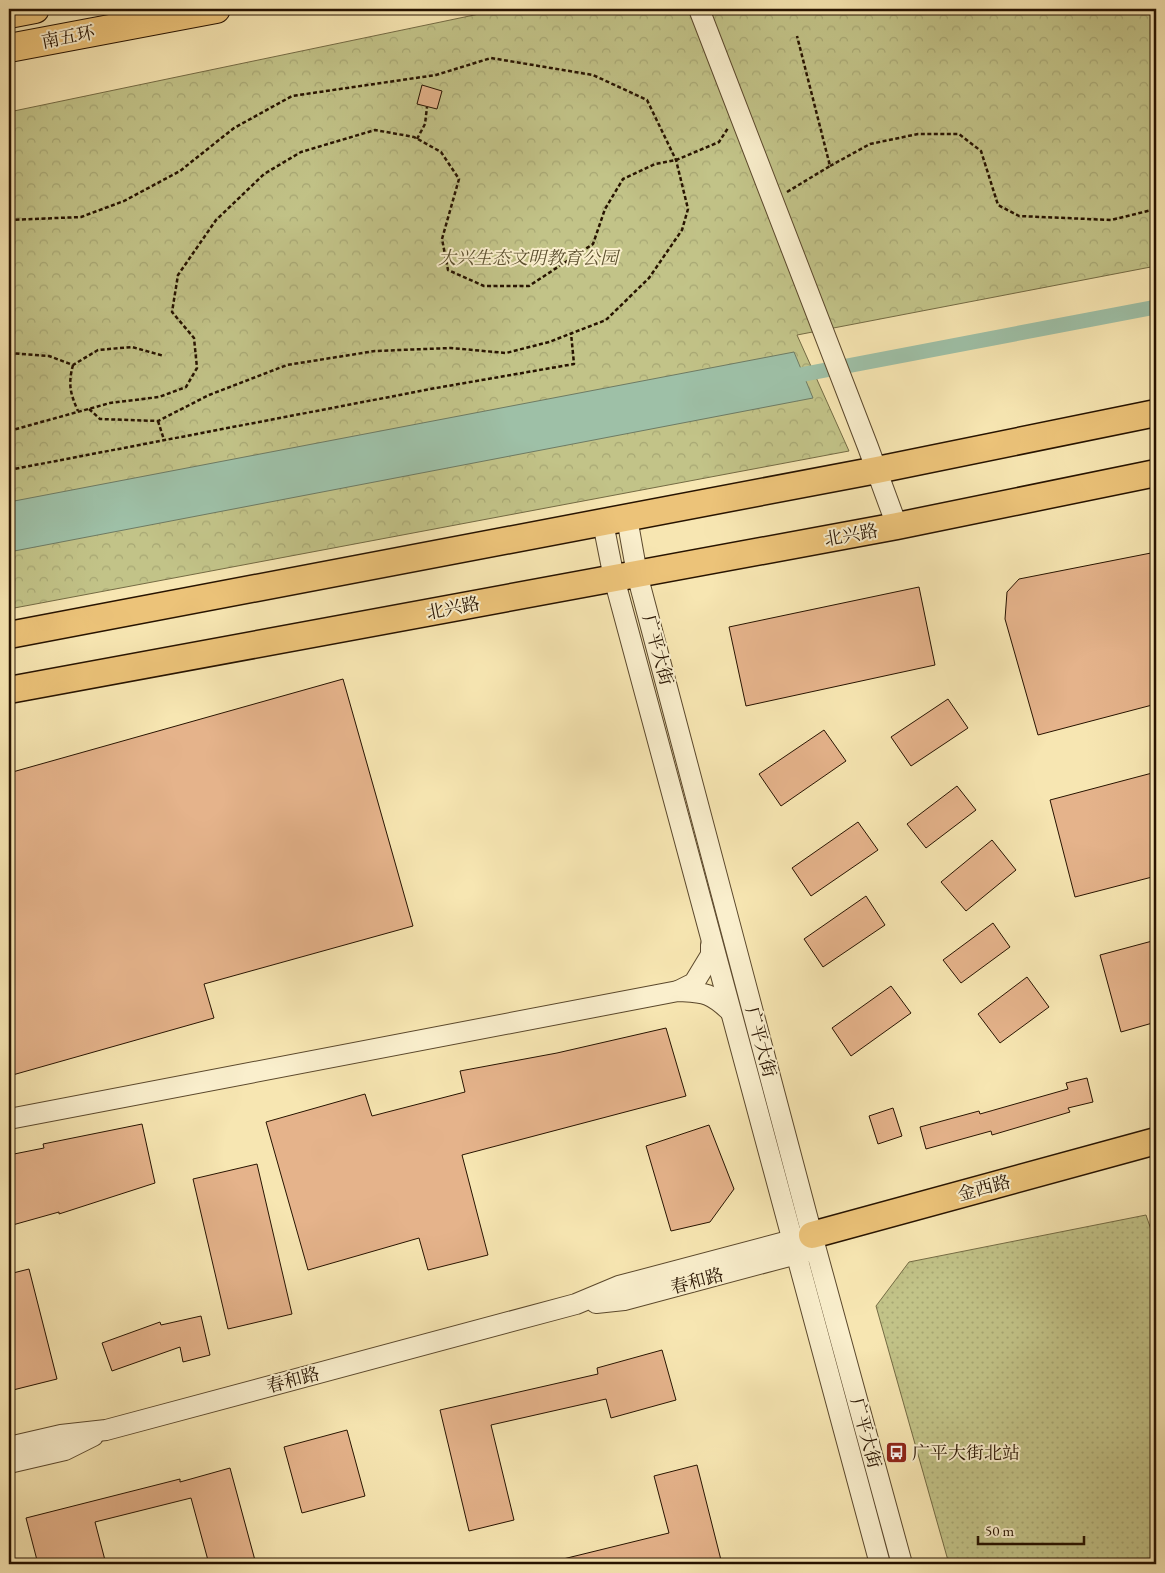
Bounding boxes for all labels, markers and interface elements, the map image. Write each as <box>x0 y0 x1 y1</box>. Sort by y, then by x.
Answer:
street label: 南五环 <box>39 20 97 53</box>
park label: 大兴生态文明教育公园 <box>438 246 621 269</box>
street label: 北兴路 <box>822 518 879 551</box>
street label: 北兴路 <box>424 591 482 624</box>
street label: 广平大街 <box>638 612 679 688</box>
street label: 广平大街 <box>741 1004 782 1080</box>
street label: 金西路 <box>955 1169 1013 1206</box>
street label: 春和路 <box>668 1262 726 1299</box>
street label: 春和路 <box>264 1361 322 1398</box>
street label: 广平大街 <box>846 1395 887 1471</box>
bus stop icon: 广平大街北站 <box>884 1441 908 1465</box>
place label: 广平大街北站 <box>912 1441 1020 1464</box>
scale bar <box>978 1513 1084 1545</box>
text: 50 m <box>985 1521 1014 1540</box>

